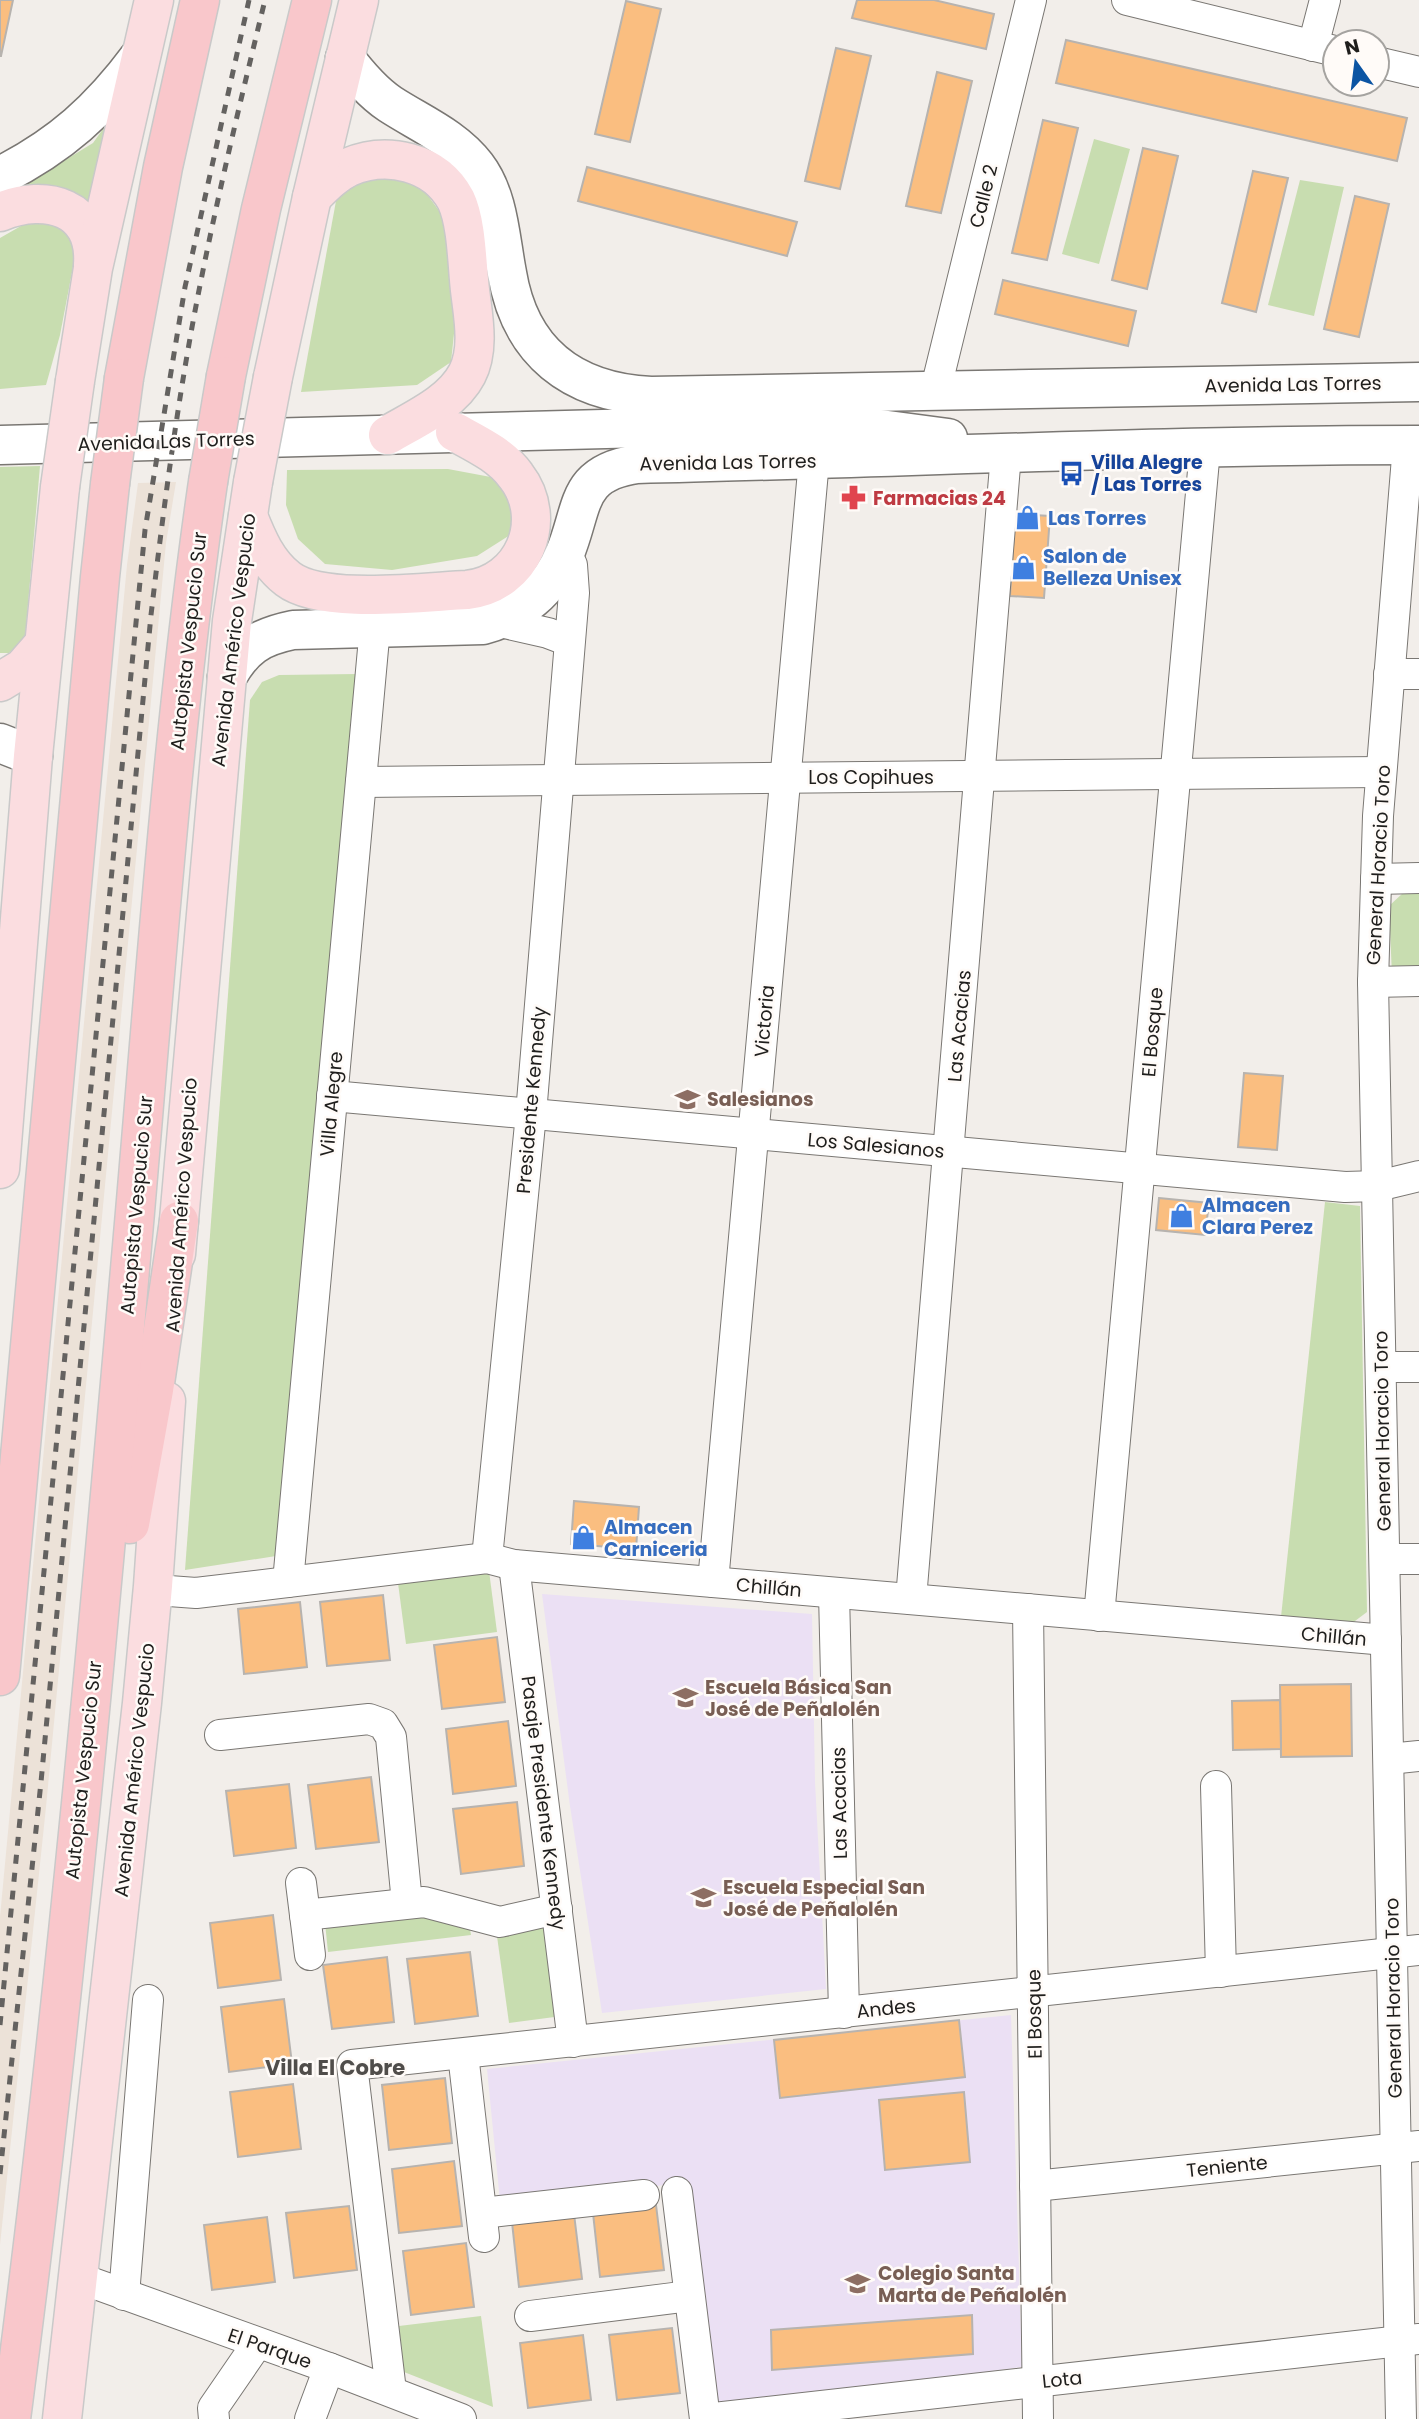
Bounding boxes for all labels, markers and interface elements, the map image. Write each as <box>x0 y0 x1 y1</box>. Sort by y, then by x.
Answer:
north arrow <box>1321 28 1391 98</box>
text: N <box>1342 32 1362 62</box>
street label: Calle 2 <box>963 161 1004 231</box>
street label: Avenida Las Torres <box>1204 369 1382 400</box>
street label: Avenida Las Torres <box>77 425 255 458</box>
street label: Avenida Las Torres <box>639 447 817 478</box>
place label: Villa Alegre / Las Torres <box>1091 449 1203 498</box>
bus stop icon: Villa Alegre / Las Torres <box>1057 459 1085 487</box>
pharmacy icon: Farmacias 24 <box>839 484 867 512</box>
place label: Farmacias 24 <box>873 485 1006 512</box>
shop icon: Las Torres <box>1014 504 1042 532</box>
place label: Las Torres <box>1048 505 1147 532</box>
street label: Avenida Américo Vespucio <box>205 512 262 768</box>
street label: Autopista Vespucio Sur <box>164 530 213 752</box>
place label: Salon de Belleza Unisex <box>1043 543 1183 592</box>
shop icon: Salon de Belleza Unisex <box>1009 553 1037 581</box>
street label: Los Copihues <box>808 764 934 791</box>
street label: General Horacio Toro <box>1360 764 1397 966</box>
street label: Las Acacias <box>941 969 978 1083</box>
street label: Victoria <box>748 984 781 1058</box>
street label: El Bosque <box>1135 986 1170 1078</box>
street label: Presidente Kennedy <box>510 1005 553 1195</box>
street label: Villa Alegre <box>313 1050 350 1158</box>
street label: Avenida Américo Vespucio <box>159 1077 204 1333</box>
school or university icon: Salesianos <box>673 1085 701 1113</box>
place label: Salesianos <box>707 1086 814 1113</box>
street label: Autopista Vespucio Sur <box>113 1094 160 1316</box>
street label: Los Salesianos <box>806 1126 946 1165</box>
place label: Almacen Clara Perez <box>1202 1192 1313 1241</box>
shop icon: Almacen Clara Perez <box>1168 1202 1196 1230</box>
street label: General Horacio Toro <box>1367 1330 1398 1531</box>
place label: Almacen Carniceria <box>604 1514 708 1563</box>
shop icon: Almacen Carniceria <box>570 1524 598 1552</box>
street label: Chillán <box>735 1571 803 1604</box>
street label: Chillán <box>1300 1620 1368 1653</box>
street label: Avenida Américo Vespucio <box>108 1642 161 1898</box>
street label: Autopista Vespucio Sur <box>59 1659 108 1881</box>
street label: Pasaje Presidente Kennedy <box>515 1674 573 1932</box>
place label: Escuela Básica San José de Peñalolén <box>705 1674 892 1723</box>
school or university icon: Escuela Básica San José de Peñalolén <box>671 1684 699 1712</box>
street label: Las Acacias <box>825 1747 854 1859</box>
place label: Escuela Especial San José de Peñalolén <box>723 1874 925 1923</box>
school or university icon: Escuela Especial San José de Peñalolén <box>689 1884 717 1912</box>
street label: General Horacio Toro <box>1378 1897 1409 2098</box>
street label: El Bosque <box>1020 1969 1049 2059</box>
street label: Andes <box>855 1992 917 2025</box>
district label: Villa El Cobre <box>265 2053 405 2082</box>
street label: Teniente <box>1185 2149 1269 2184</box>
place label: Colegio Santa Marta de Peñalolén <box>878 2260 1067 2309</box>
school or university icon: Colegio Santa Marta de Peñalolén <box>844 2270 872 2298</box>
street label: El Parque <box>224 2322 315 2375</box>
street label: Lota <box>1041 2364 1083 2395</box>

